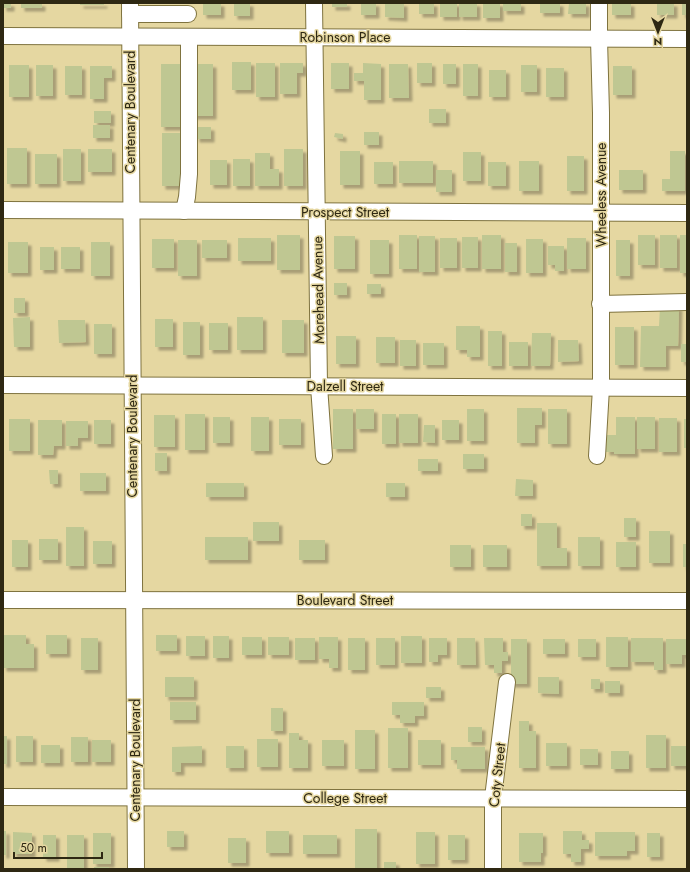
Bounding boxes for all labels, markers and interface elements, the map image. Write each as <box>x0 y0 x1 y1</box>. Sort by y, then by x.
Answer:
north arrow <box>638 12 678 52</box>
street label: Robinson Place <box>300 27 390 47</box>
text: N <box>654 34 662 50</box>
street label: Centenary Boulevard <box>120 50 140 174</box>
street label: Wheeless Avenue <box>591 142 611 248</box>
street label: Prospect Street <box>301 202 390 222</box>
street label: Morehead Avenue <box>307 236 329 344</box>
street label: Centenary Boulevard <box>122 374 142 498</box>
street label: Dalzell Street <box>307 376 384 396</box>
street label: Boulevard Street <box>297 590 394 610</box>
street label: Centenary Boulevard <box>125 698 145 822</box>
street label: Coty Street <box>484 741 510 808</box>
street label: College Street <box>303 788 387 808</box>
scale bar <box>14 834 102 860</box>
text: 50 m <box>20 839 47 857</box>

